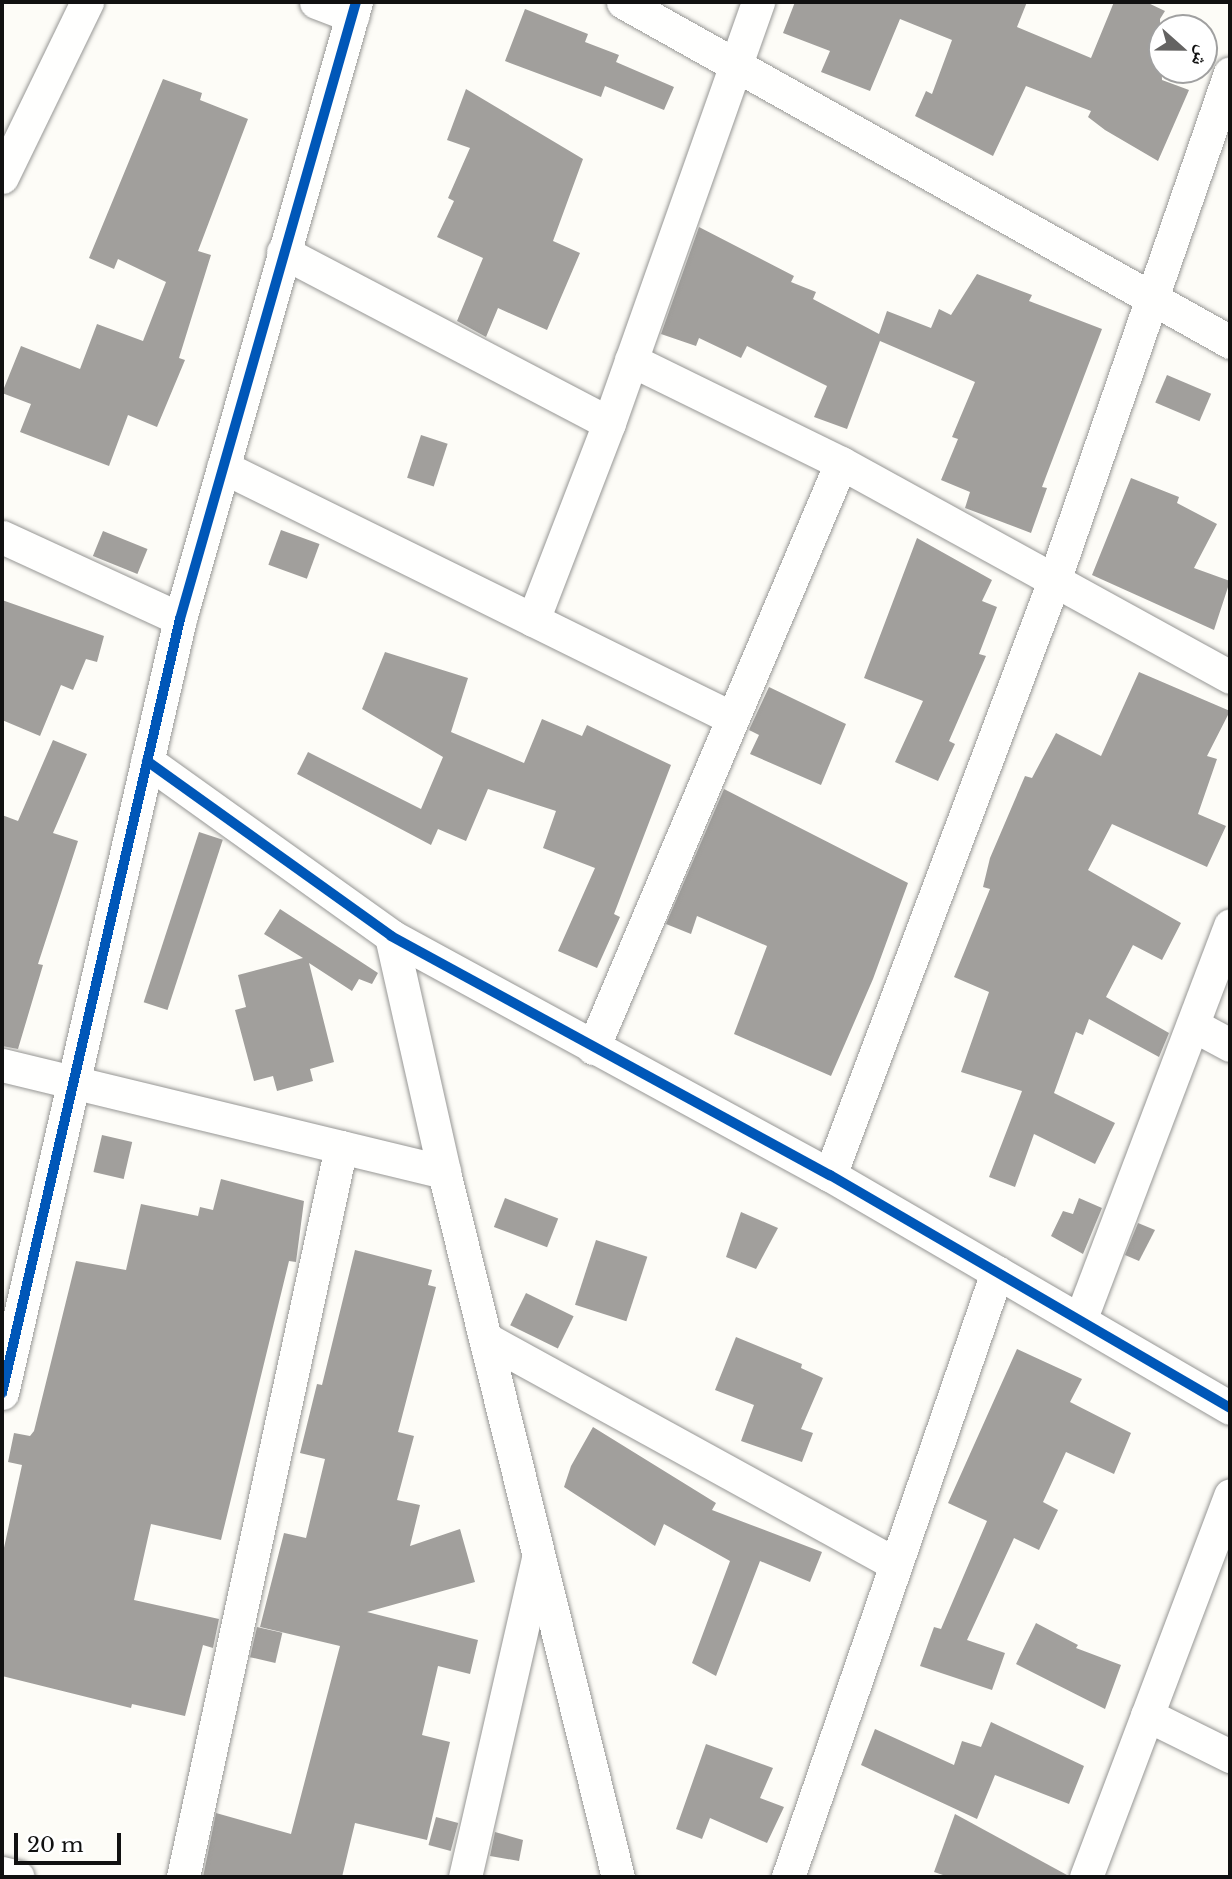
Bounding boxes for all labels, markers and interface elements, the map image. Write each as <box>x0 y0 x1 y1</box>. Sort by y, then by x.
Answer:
north arrow <box>1148 14 1218 84</box>
text: ش <box>1187 42 1216 70</box>
scale bar <box>18 1820 124 1864</box>
text: 20 m <box>27 1832 84 1858</box>

